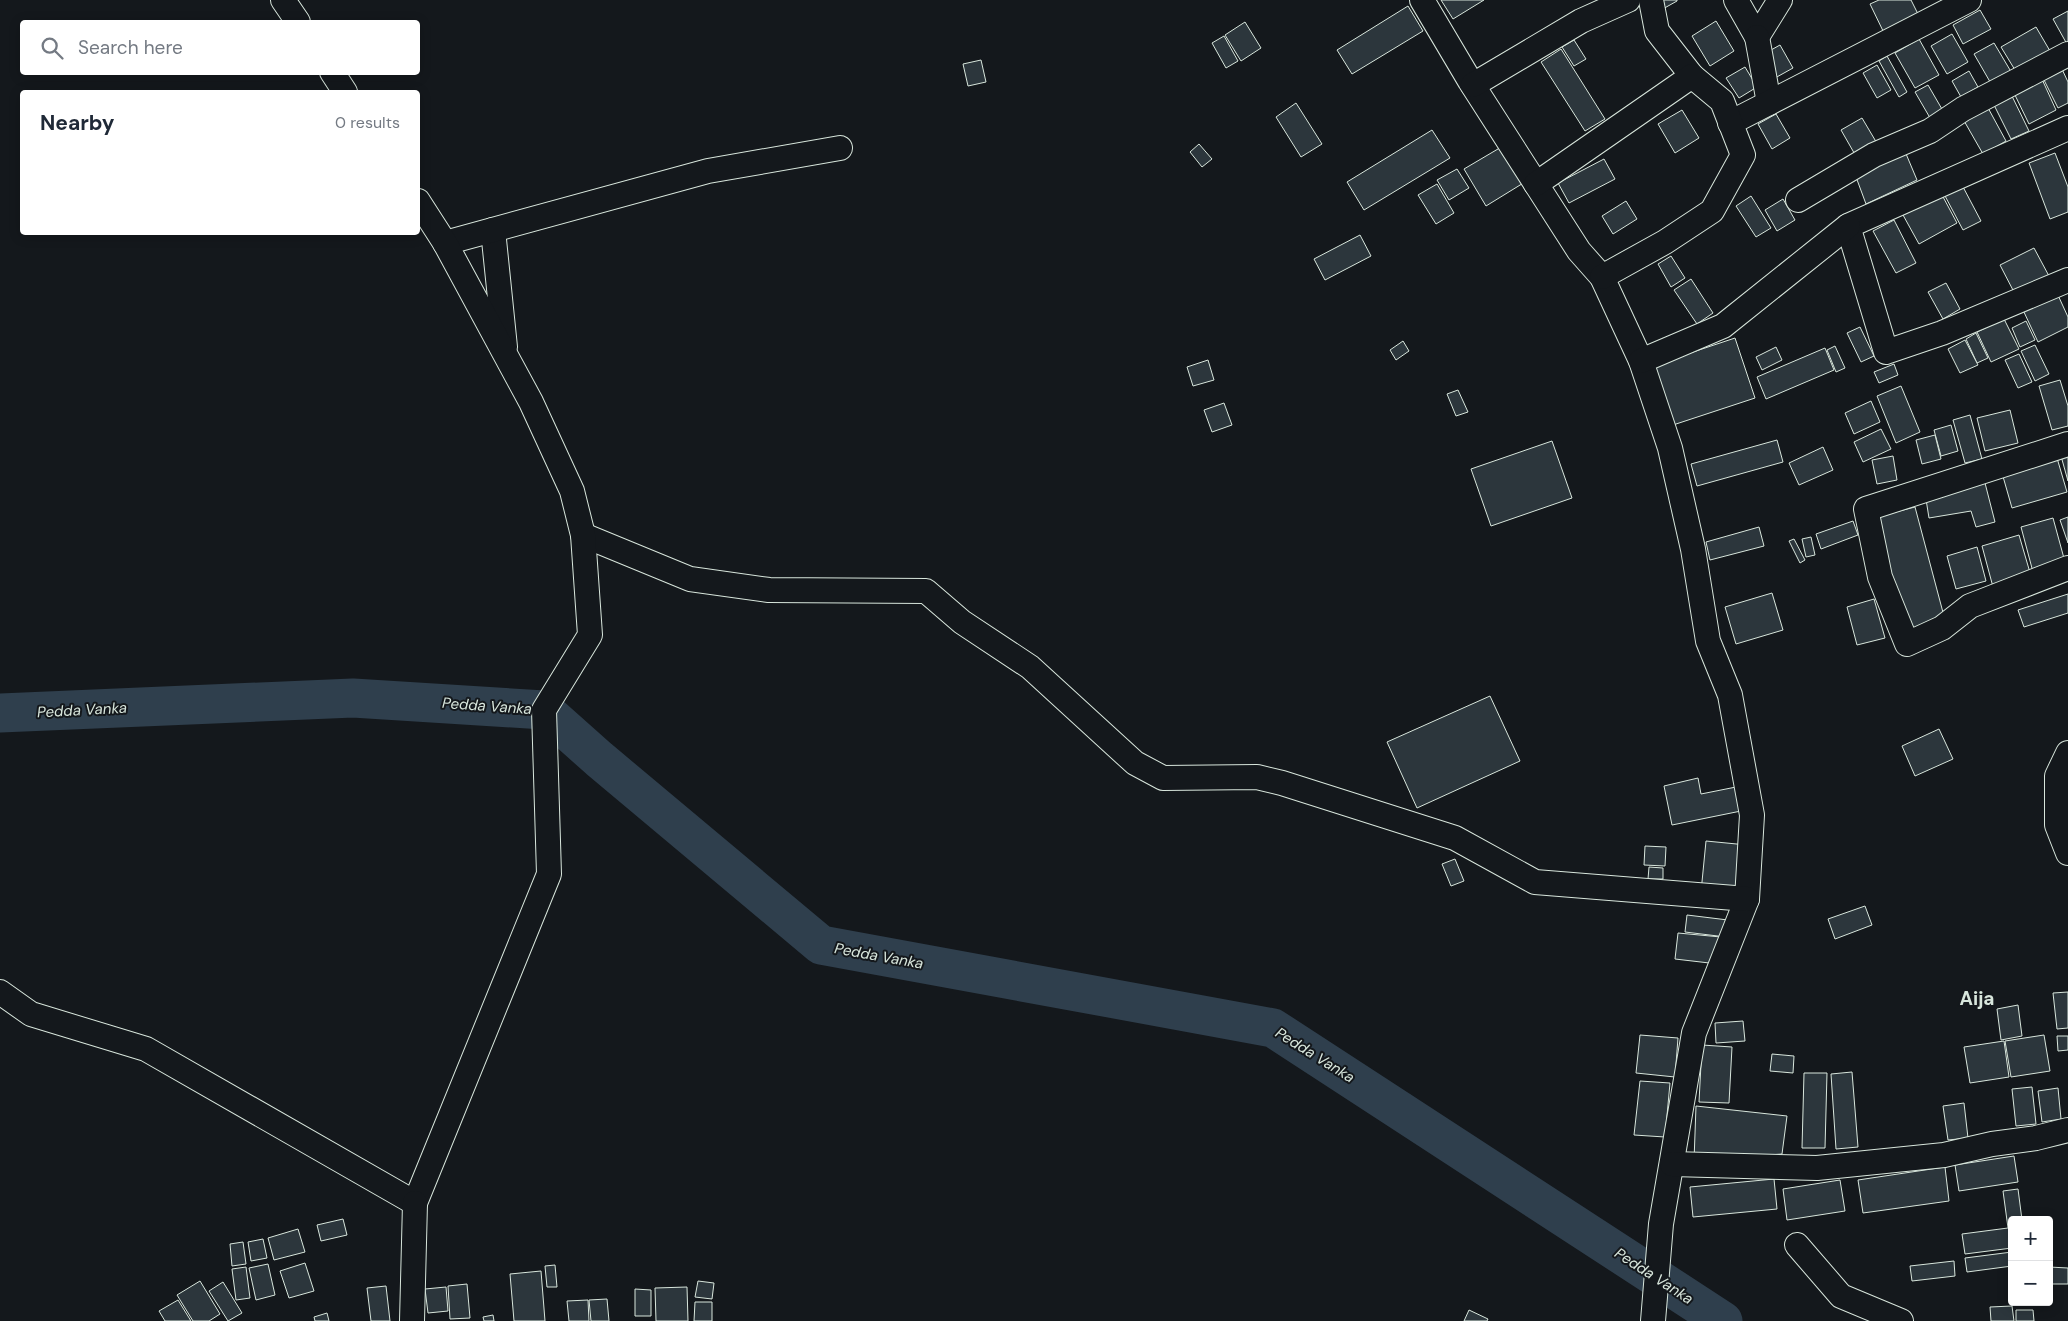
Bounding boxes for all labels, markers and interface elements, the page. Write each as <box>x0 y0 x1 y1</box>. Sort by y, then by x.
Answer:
search box <box>20 20 420 75</box>
icon: search <box>38 34 66 62</box>
text: Search here <box>78 35 183 60</box>
text: Nearby <box>40 109 114 137</box>
text: 0 results <box>335 112 400 133</box>
water label: Pedda Vanka <box>441 693 533 719</box>
water label: Pedda Vanka <box>37 698 127 722</box>
water label: Pedda Vanka <box>833 938 925 974</box>
district label: Aija <box>1959 986 1995 1011</box>
water label: Pedda Vanka <box>1272 1023 1358 1087</box>
map controls <box>2008 1216 2053 1306</box>
button: + <box>2008 1216 2053 1261</box>
water label: Pedda Vanka <box>1611 1243 1697 1309</box>
button: − <box>2008 1261 2053 1306</box>

